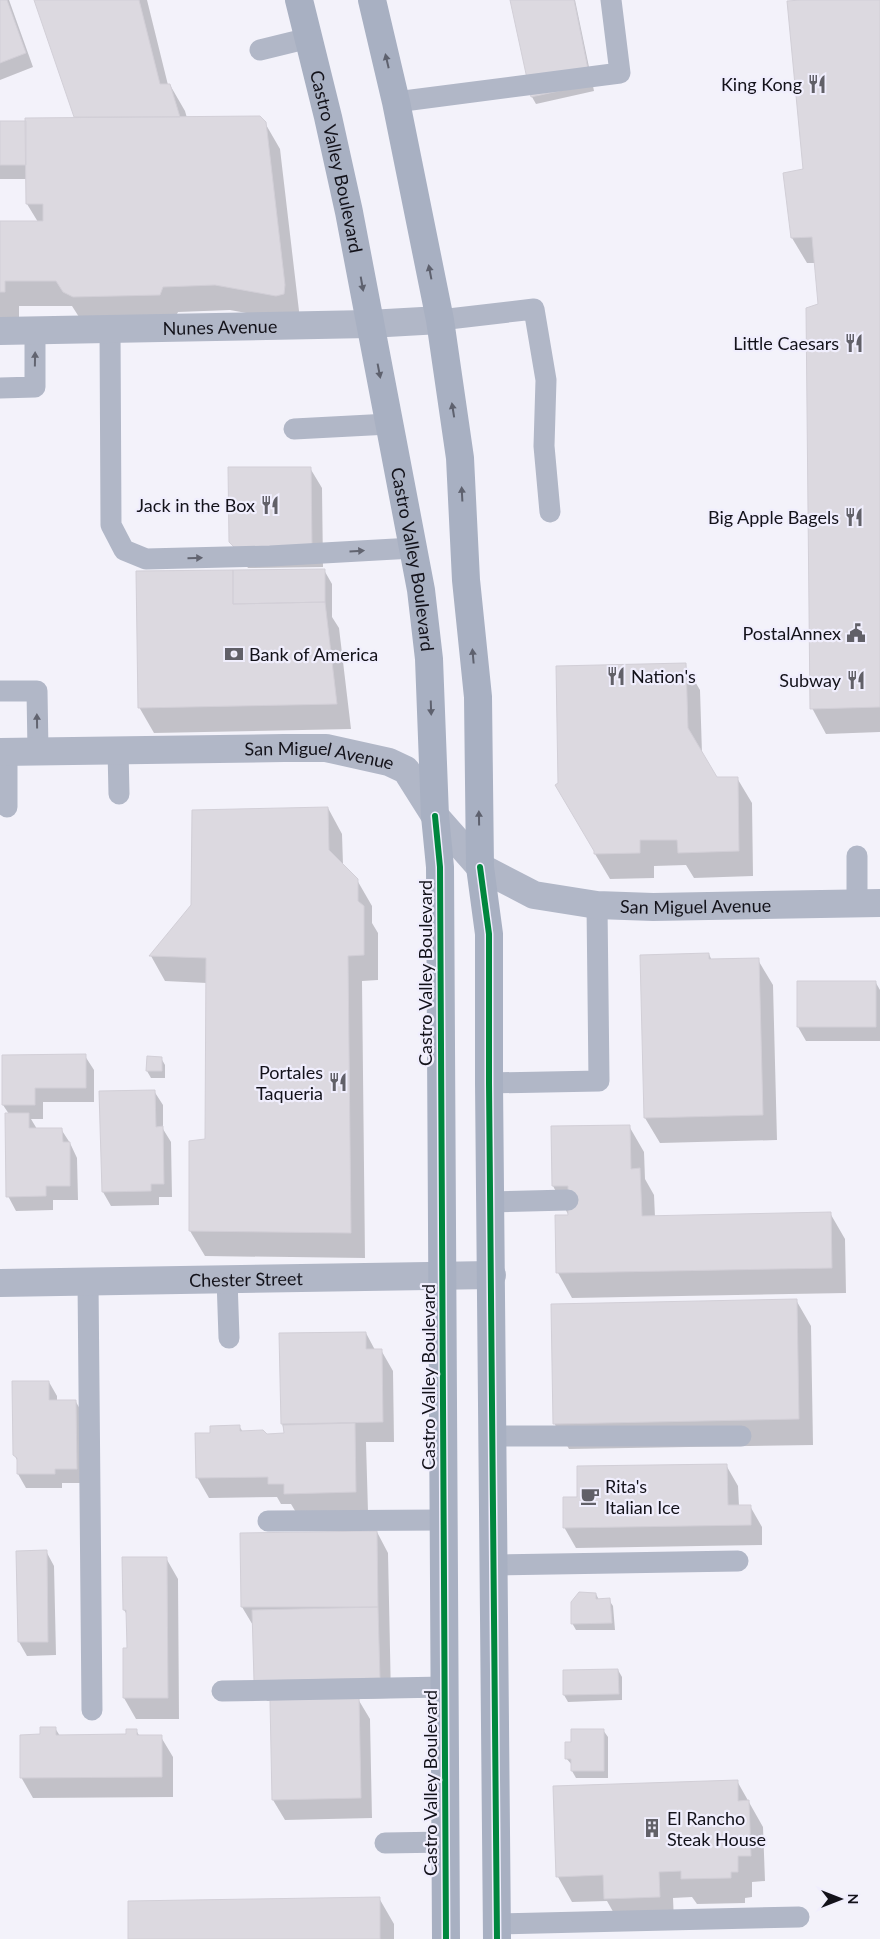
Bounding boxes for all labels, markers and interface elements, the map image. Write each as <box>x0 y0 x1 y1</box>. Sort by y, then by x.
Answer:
one-way arrow <box>383 54 391 69</box>
street label: Castro Valley Boulevard <box>306 68 368 255</box>
place label: King Kong <box>721 73 802 95</box>
restaurant icon: King Kong <box>806 73 828 95</box>
one-way arrow <box>426 264 434 279</box>
one-way arrow <box>359 277 367 293</box>
street label: Nunes Avenue <box>162 315 277 339</box>
place label: Little Caesars <box>733 332 839 354</box>
restaurant icon: Little Caesars <box>843 332 865 354</box>
one-way arrow <box>31 351 39 367</box>
one-way arrow <box>375 364 383 380</box>
one-way arrow <box>448 401 456 417</box>
street label: Castro Valley Boulevard <box>387 465 439 652</box>
one-way arrow <box>458 485 466 501</box>
place label: Jack in the Box <box>137 494 255 516</box>
restaurant icon: Jack in the Box <box>259 494 281 516</box>
place label: Big Apple Bagels <box>708 506 839 528</box>
restaurant icon: Big Apple Bagels <box>843 506 865 528</box>
one-way arrow <box>349 547 365 555</box>
one-way arrow <box>187 554 203 562</box>
place label: PostalAnnex <box>742 622 841 644</box>
public building icon: PostalAnnex <box>845 622 867 644</box>
bank icon: Bank of America <box>223 643 245 665</box>
place label: Bank of America <box>249 643 378 665</box>
one-way arrow <box>469 647 477 663</box>
restaurant icon: Nation's <box>605 665 627 687</box>
place label: Nation's <box>631 665 696 687</box>
place label: Subway <box>779 669 842 691</box>
restaurant icon: Subway <box>845 669 867 691</box>
one-way arrow <box>427 701 435 717</box>
one-way arrow <box>33 713 41 729</box>
street label: San Miguel Avenue <box>244 737 398 774</box>
one-way arrow <box>475 810 483 826</box>
street label: Castro Valley Boulevard <box>414 880 436 1066</box>
street label: San Miguel Avenue <box>620 894 771 918</box>
place label: Portales Taqueria <box>256 1061 323 1104</box>
restaurant icon: Portales Taqueria <box>327 1071 349 1093</box>
street label: Chester Street <box>189 1267 303 1291</box>
street label: Castro Valley Boulevard <box>417 1284 439 1470</box>
place label: Rita's Italian Ice <box>605 1475 680 1518</box>
cafe icon: Rita's Italian Ice <box>579 1485 601 1507</box>
street label: Castro Valley Boulevard <box>419 1690 441 1876</box>
place label: El Rancho Steak House <box>667 1807 766 1850</box>
building icon: El Rancho Steak House <box>641 1817 663 1839</box>
north arrow <box>815 1874 865 1924</box>
text: N <box>845 1894 862 1904</box>

